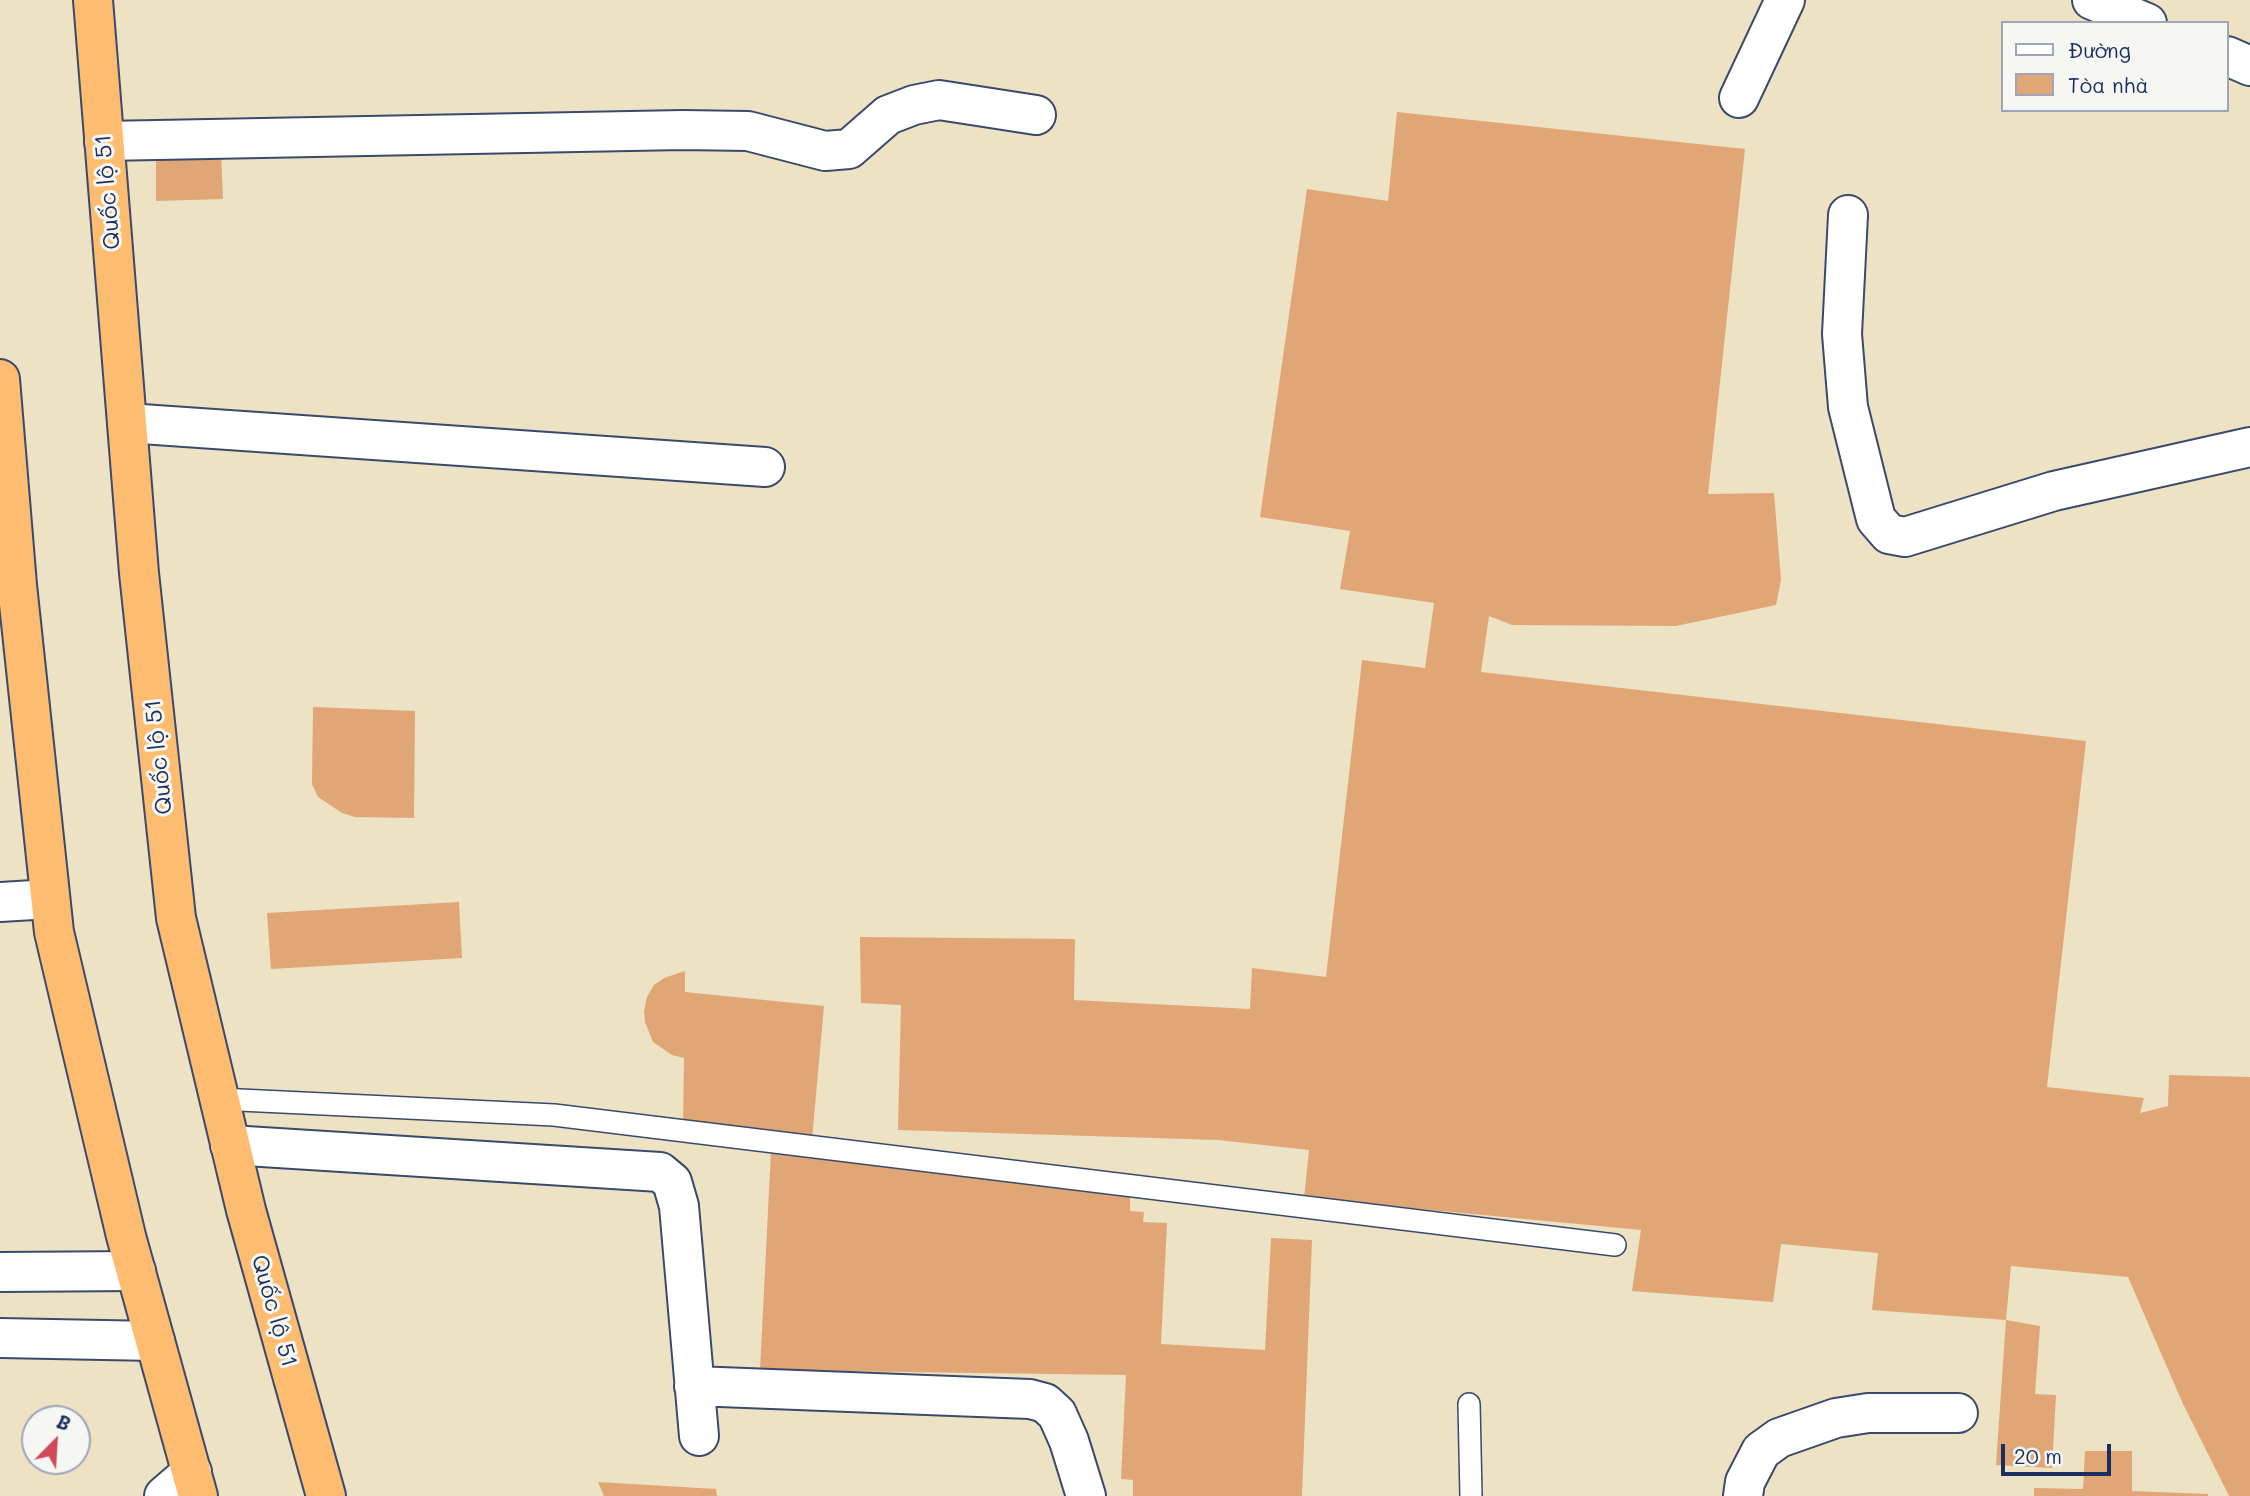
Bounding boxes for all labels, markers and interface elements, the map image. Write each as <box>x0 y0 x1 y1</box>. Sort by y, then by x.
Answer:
legend <box>2002 21 2229 112</box>
text: Đường <box>2068 36 2131 63</box>
text: Tòa nhà <box>2068 71 2149 98</box>
street label: Quốc lộ 51 <box>89 133 127 251</box>
street label: Quốc lộ 51 <box>139 698 179 816</box>
street label: Quốc lộ 51 <box>245 1252 303 1370</box>
north arrow <box>21 1405 91 1475</box>
text: B <box>53 1408 75 1436</box>
scale bar <box>2005 1430 2115 1474</box>
text: 20 m <box>2014 1442 2062 1469</box>

